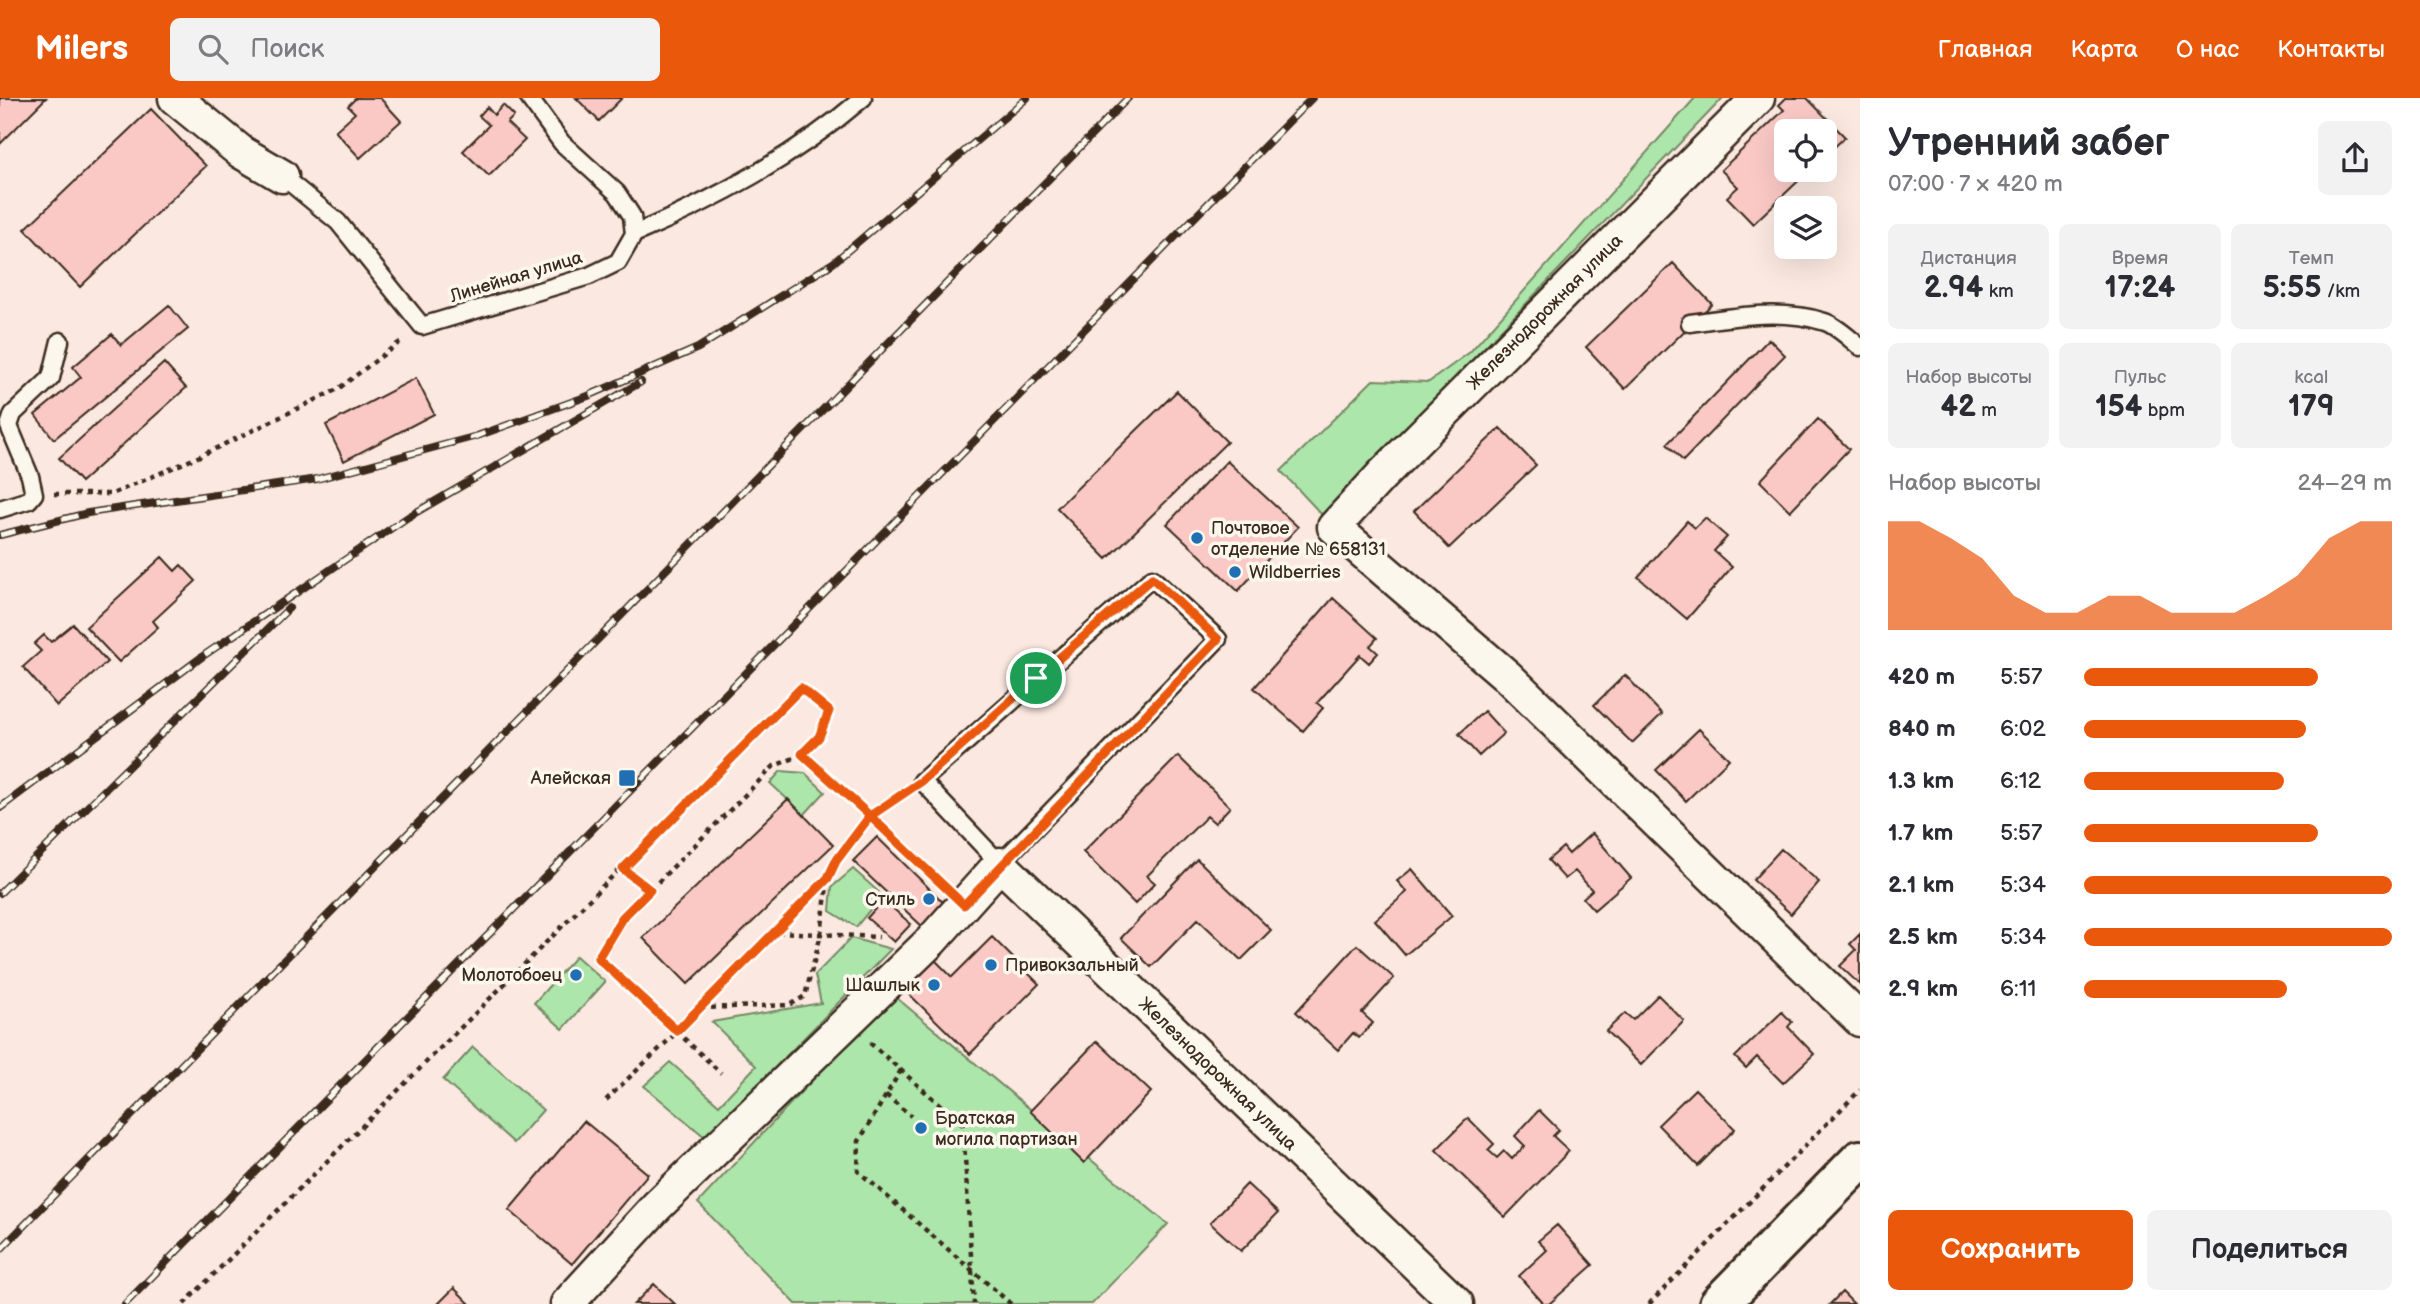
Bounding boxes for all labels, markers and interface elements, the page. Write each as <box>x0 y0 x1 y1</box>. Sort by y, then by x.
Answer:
search box <box>170 18 660 81</box>
text: Milers <box>35 29 128 69</box>
icon: search <box>194 30 232 68</box>
text: Поиск <box>250 34 324 65</box>
text: Главная <box>1938 35 2032 64</box>
text: Карта <box>2070 35 2138 64</box>
text: О нас <box>2176 35 2239 64</box>
text: Контакты <box>2277 35 2385 64</box>
map controls <box>1774 119 1837 259</box>
button: locate <box>1774 119 1837 182</box>
text: Утренний забег <box>1888 121 2170 166</box>
button: share <box>2318 121 2392 195</box>
text: 07:00 · 7 × 420 m <box>1888 170 2063 198</box>
button: layers <box>1774 196 1837 259</box>
street label: Железнодорожная улица <box>1463 230 1627 394</box>
street label: Линейная улица <box>446 247 585 307</box>
text: Дистанция <box>1921 247 2017 270</box>
text: Время <box>2112 247 2168 270</box>
text: Темп <box>2289 247 2334 270</box>
text: 2.94 <box>1924 270 1984 306</box>
text: 17:24 <box>2105 270 2175 306</box>
text: 5:55 <box>2262 270 2322 306</box>
text: km <box>1984 280 2014 303</box>
text: /km <box>2322 280 2360 303</box>
text: Набор высоты <box>1905 366 2032 389</box>
text: Пульс <box>2114 366 2166 389</box>
text: kcal <box>2294 366 2328 389</box>
text: 42 <box>1940 389 1976 425</box>
text: 154 <box>2095 389 2143 425</box>
text: 179 <box>2288 389 2335 425</box>
text: m <box>1976 399 1997 422</box>
text: bpm <box>2143 399 2185 422</box>
text: Набор высоты <box>1888 469 2041 497</box>
text: 24–29 m <box>2297 469 2392 497</box>
place label: Почтовое отделение № 658131 <box>1211 518 1386 560</box>
marker: Почтовое отделение № 658131 <box>1189 530 1205 546</box>
place label: Wildberries <box>1249 562 1341 583</box>
marker: Wildberries <box>1227 564 1243 580</box>
pin <box>1006 648 1066 708</box>
icon: arrive <box>1017 659 1055 697</box>
text: 420 m <box>1888 663 1955 691</box>
text: 5:57 <box>2000 663 2042 691</box>
text: 840 m <box>1888 715 1956 743</box>
text: 6:02 <box>2000 715 2046 743</box>
text: 1.3 km <box>1888 767 1954 795</box>
text: 6:12 <box>2000 767 2041 795</box>
place label: Алейская <box>530 768 611 789</box>
marker: Алейская <box>617 768 637 788</box>
text: 1.7 km <box>1888 819 1953 847</box>
text: 5:57 <box>2000 819 2042 847</box>
text: 2.1 km <box>1888 871 1954 899</box>
text: 5:34 <box>2000 871 2046 899</box>
place label: Стиль <box>865 889 915 910</box>
marker: Стиль <box>921 891 937 907</box>
text: 2.5 km <box>1888 923 1958 951</box>
text: 5:34 <box>2000 923 2046 951</box>
place label: Привокзальный <box>1005 955 1139 976</box>
marker: Привокзальный <box>983 957 999 973</box>
place label: Молотобоец <box>461 965 562 986</box>
marker: Молотобоец <box>568 967 584 983</box>
place label: Шашлык <box>845 975 920 996</box>
text: 2.9 km <box>1888 975 1958 1003</box>
text: 6:11 <box>2000 975 2037 1003</box>
marker: Шашлык <box>926 977 942 993</box>
street label: Железнодорожная улица <box>1134 993 1302 1155</box>
place label: Братская могила партизан <box>935 1108 1078 1150</box>
marker: Братская могила партизан <box>913 1120 929 1136</box>
button: Сохранить <box>1888 1210 2133 1290</box>
button: Поделиться <box>2147 1210 2392 1290</box>

